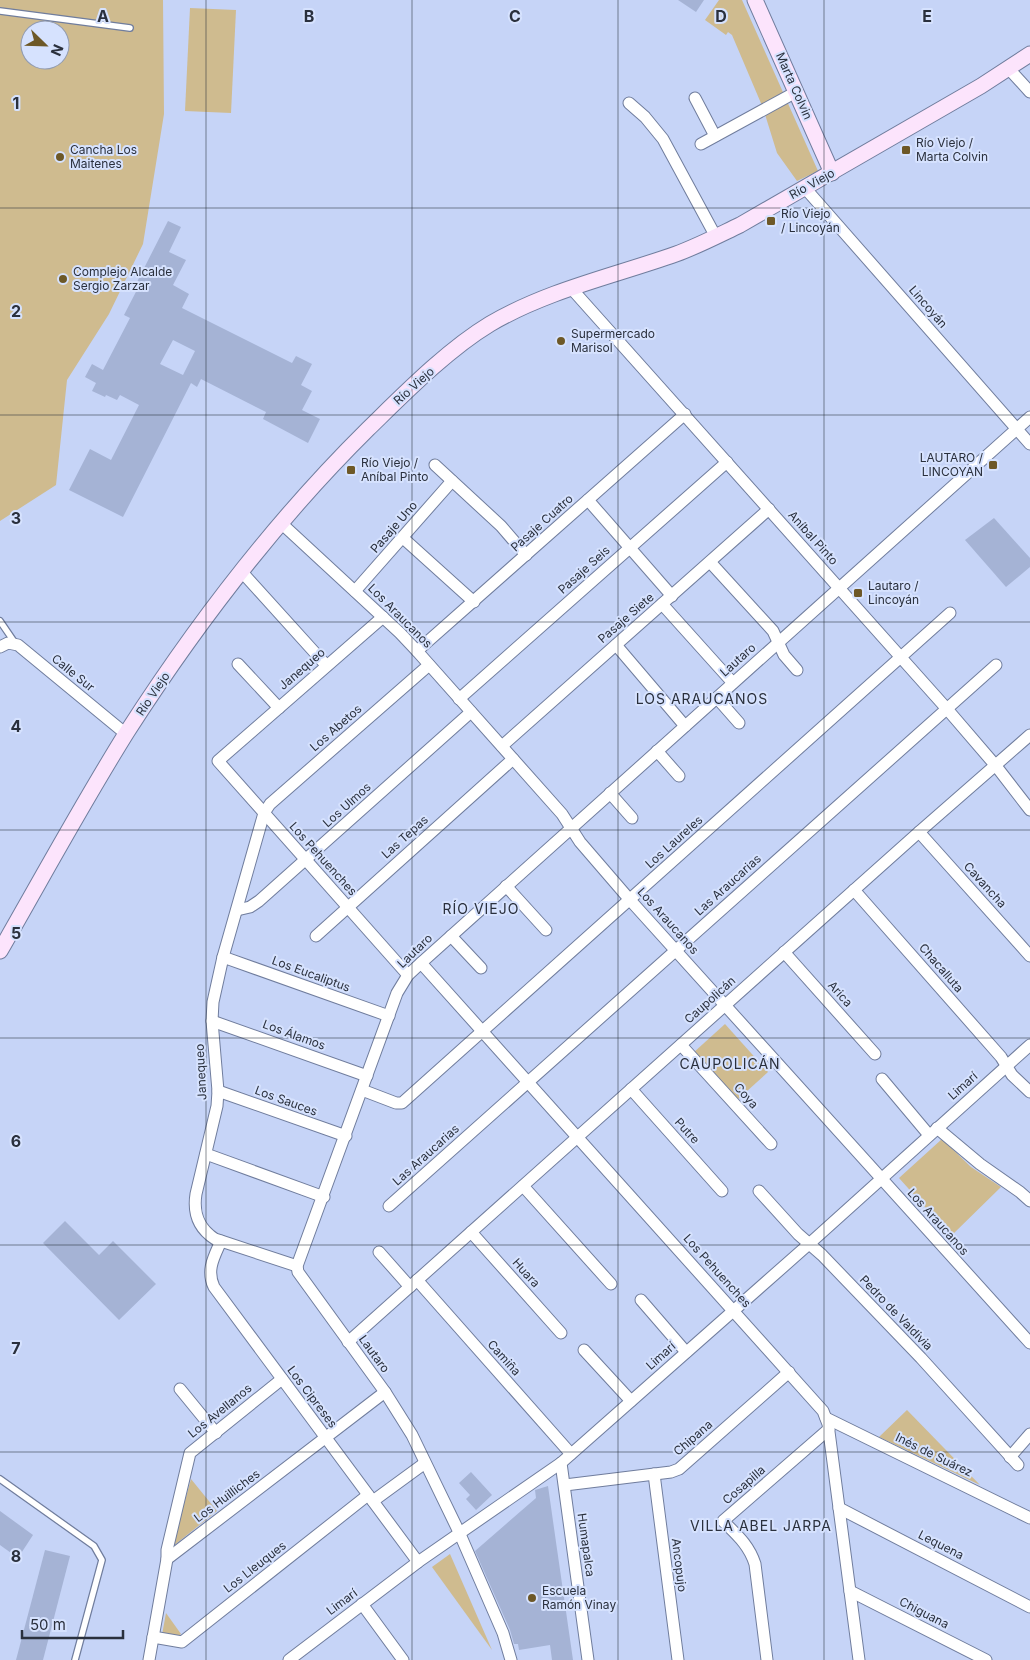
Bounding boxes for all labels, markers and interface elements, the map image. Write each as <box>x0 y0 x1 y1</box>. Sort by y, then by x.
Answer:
text: A <box>97 6 109 26</box>
text: B <box>304 6 314 26</box>
text: C <box>509 6 521 26</box>
text: D <box>715 6 727 26</box>
text: E <box>922 6 932 26</box>
north arrow <box>20 20 70 70</box>
text: N <box>48 42 67 59</box>
street label: Marta Colvin <box>773 50 816 122</box>
text: 1 <box>13 93 19 113</box>
place label: Río Viejo / Marta Colvin <box>916 135 988 164</box>
place label: Cancha Los Maitenes <box>70 142 137 171</box>
marker: Río Viejo / Marta Colvin <box>900 144 912 156</box>
marker: Cancha Los Maitenes <box>54 151 66 163</box>
street label: Río Viejo <box>786 165 837 202</box>
place label: Río Viejo / Lincoyán <box>781 206 840 235</box>
marker: Río Viejo / Lincoyán <box>765 215 777 227</box>
place label: Complejo Alcalde Sergio Zarzar <box>73 264 172 293</box>
marker: Complejo Alcalde Sergio Zarzar <box>57 273 69 285</box>
street label: Lincoyán <box>906 282 951 331</box>
text: 2 <box>11 301 21 321</box>
place label: Supermercado Marisol <box>571 326 655 355</box>
marker: Supermercado Marisol <box>555 335 567 347</box>
street label: Río Viejo <box>390 363 437 408</box>
place label: LAUTARO / LINCOYAN <box>920 450 984 479</box>
place label: Río Viejo / Aníbal Pinto <box>361 455 428 484</box>
marker: LAUTARO / LINCOYAN <box>987 459 999 471</box>
marker: Río Viejo / Aníbal Pinto <box>345 464 357 476</box>
street label: Pasaje Cuatro <box>507 491 576 555</box>
street label: Pasaje Uno <box>367 498 420 556</box>
text: 3 <box>11 508 21 528</box>
street label: Aníbal Pinto <box>785 508 842 568</box>
street label: Pasaje Seis <box>555 542 613 597</box>
place label: Lautaro / Lincoyán <box>868 578 919 607</box>
street label: Los Araucanos <box>365 580 436 651</box>
marker: Lautaro / Lincoyán <box>852 587 864 599</box>
street label: Pasaje Siete <box>595 589 657 646</box>
street label: Lautaro <box>717 640 759 680</box>
street label: Janequeo <box>276 644 328 693</box>
street label: Calle Sur <box>49 651 98 695</box>
street label: Río Viejo <box>133 669 173 718</box>
district label: LOS ARAUCANOS <box>636 690 768 707</box>
street label: Los Abetos <box>307 701 365 754</box>
text: 4 <box>11 716 22 736</box>
street label: Los Ulmos <box>320 779 374 830</box>
street label: Las Tepas <box>378 812 431 861</box>
street label: Los Laureles <box>642 812 705 871</box>
street label: Los Pehuenches <box>286 819 360 899</box>
street label: Las Araucarias <box>691 851 764 918</box>
street label: Cavancha <box>961 859 1010 911</box>
street label: Los Araucanos <box>634 884 702 957</box>
district label: RÍO VIEJO <box>443 900 519 917</box>
text: 5 <box>11 923 21 943</box>
street label: Lautaro <box>394 930 435 971</box>
street label: Chacalluta <box>916 940 967 995</box>
street label: Los Eucaliptus <box>270 952 352 995</box>
street label: Caupolicán <box>681 973 738 1027</box>
street label: Arica <box>825 978 856 1010</box>
street label: Los Álamos <box>261 1016 328 1053</box>
street label: Janequeo <box>192 1044 209 1101</box>
district label: CAUPOLICÁN <box>679 1055 781 1072</box>
street label: Limarí <box>945 1068 981 1103</box>
street label: Coya <box>731 1080 762 1112</box>
street label: Los Sauces <box>253 1082 319 1119</box>
street label: Putre <box>672 1114 703 1147</box>
street label: Las Araucarias <box>389 1121 462 1188</box>
text: 6 <box>11 1131 21 1151</box>
street label: Los Araucanos <box>904 1185 972 1258</box>
street label: Los Pehuenches <box>680 1231 754 1311</box>
street label: Huara <box>509 1255 543 1290</box>
street label: Pedro de Valdivia <box>857 1272 936 1353</box>
street label: Lautaro <box>356 1332 393 1375</box>
street label: Camiña <box>484 1337 524 1379</box>
text: 7 <box>11 1338 21 1358</box>
street label: Limarí <box>643 1338 679 1373</box>
street label: Los Cipreses <box>284 1363 341 1431</box>
street label: Los Avellanos <box>185 1380 255 1441</box>
street label: Chipana <box>670 1417 715 1459</box>
street label: Inés de Suárez <box>893 1429 975 1480</box>
street label: Cosapilla <box>719 1462 768 1507</box>
street label: Los Huilliches <box>191 1466 263 1525</box>
street label: Humapalca <box>575 1512 598 1578</box>
district label: VILLA ABEL JARPA <box>690 1517 832 1534</box>
street label: Lequena <box>916 1527 966 1562</box>
street label: Ancopujo <box>669 1537 690 1593</box>
street label: Los Lleuques <box>220 1538 289 1596</box>
text: 8 <box>11 1546 21 1566</box>
place label: Escuela Ramón Vinay <box>542 1583 616 1612</box>
street label: Limarí <box>323 1585 360 1618</box>
marker: Escuela Ramón Vinay <box>526 1592 538 1604</box>
street label: Chiguana <box>897 1594 952 1631</box>
scale bar <box>22 1608 124 1640</box>
text: 50 m <box>30 1615 66 1634</box>

